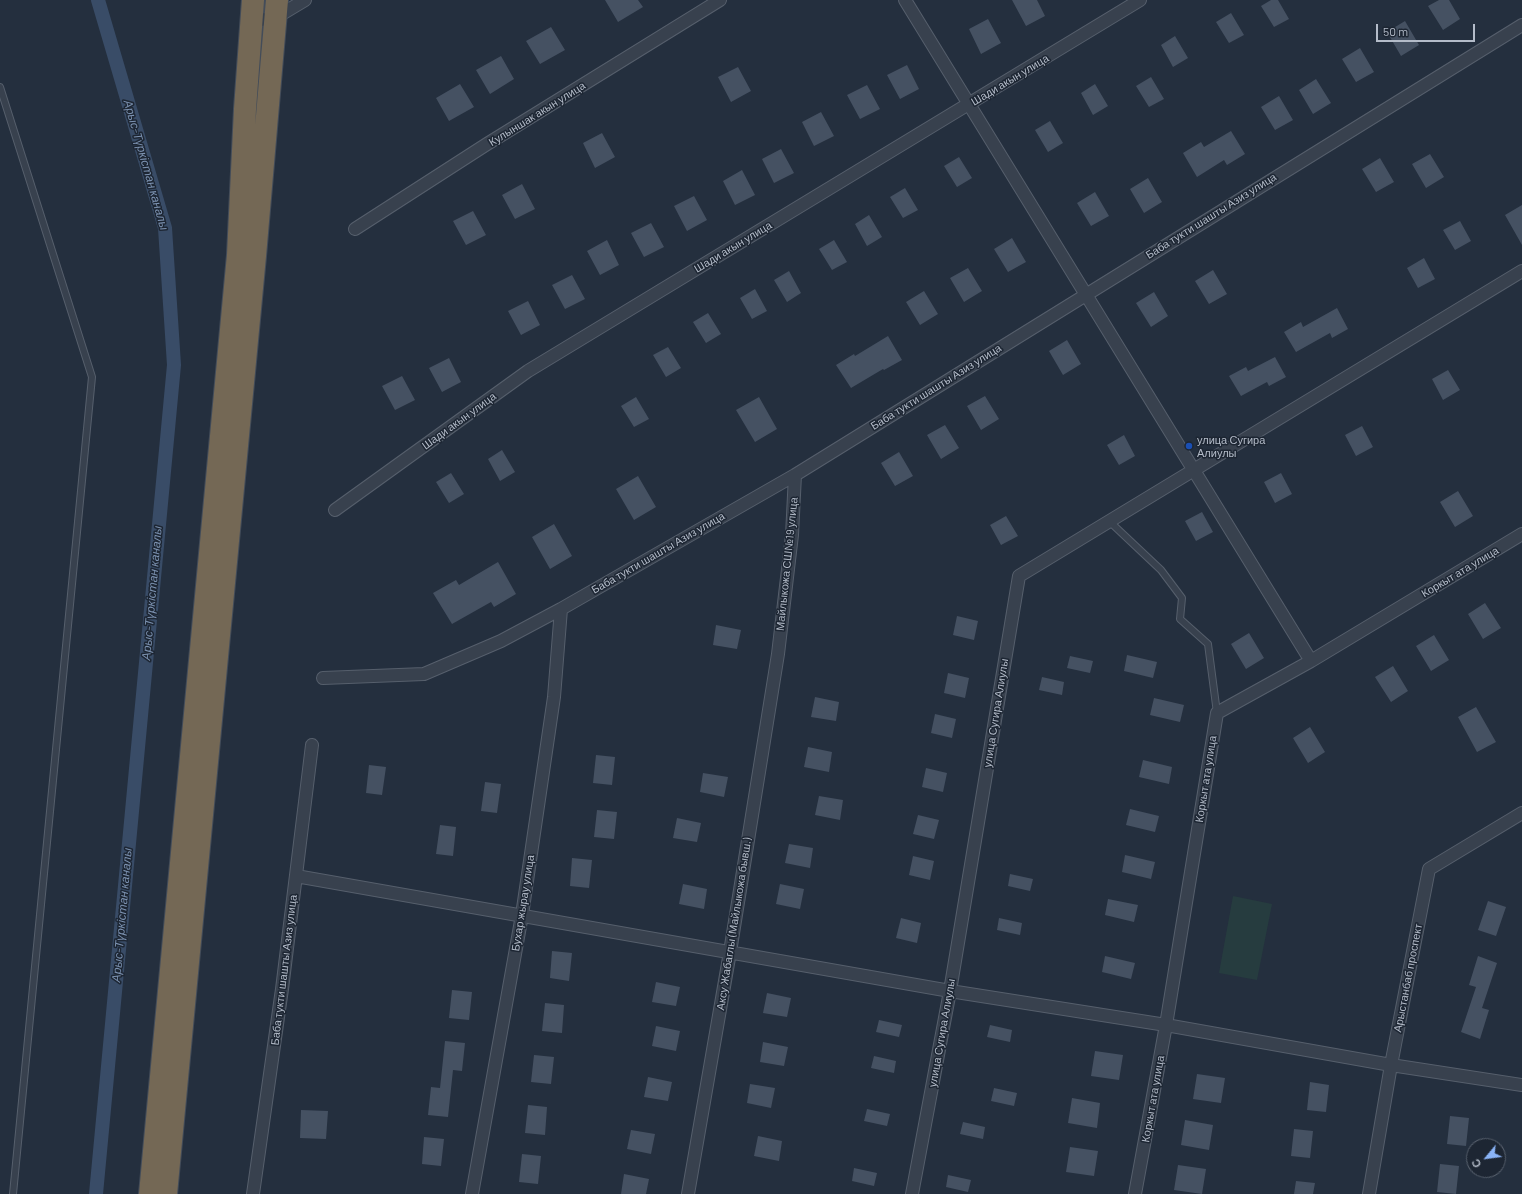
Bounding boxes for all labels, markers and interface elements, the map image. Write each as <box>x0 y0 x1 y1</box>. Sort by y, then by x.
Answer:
scale bar <box>1378 16 1477 42</box>
text: 50 m <box>1383 24 1408 38</box>
street label: Шади акын улица <box>969 52 1051 108</box>
street label: Кулыншак акын улица <box>486 79 588 149</box>
water label: Арыс-Түркістан каналы <box>120 98 172 232</box>
street label: Баба тукти шашты Азиз улица <box>1143 170 1279 262</box>
street label: Шади акын улица <box>692 219 774 275</box>
street label: Баба тукти шашты Азиз улица <box>868 341 1004 433</box>
street label: Шади акын улица <box>419 390 499 452</box>
place label: улица Сугира Алиулы <box>1197 433 1265 459</box>
marker: улица Сугира Алиулы <box>1184 441 1194 451</box>
street label: Майлыкожа СШ№19 улица <box>773 497 801 631</box>
street label: Баба тукти шашты Азиз улица <box>589 509 727 597</box>
water label: Арыс-Түркістан каналы <box>139 525 165 661</box>
street label: Коркыт ата улица <box>1419 544 1501 600</box>
street label: улица Сугира Алиулы <box>981 658 1011 768</box>
street label: Коркыт ата улица <box>1193 735 1219 823</box>
street label: Аксу Жабаглы (Майлыкожа бывш.) <box>714 837 754 1011</box>
water label: Арыс-Түркістан каналы <box>109 847 135 983</box>
street label: Бухар жырау улица <box>509 854 537 952</box>
street label: Баба тукти шашты Азиз улица <box>268 894 300 1046</box>
street label: Арыстанбаб проспект <box>1391 923 1425 1033</box>
street label: улица Сугира Алиулы <box>926 978 958 1088</box>
street label: Коркыт ата улица <box>1139 1055 1167 1143</box>
north arrow <box>1466 1138 1506 1178</box>
text: С <box>1468 1157 1484 1170</box>

